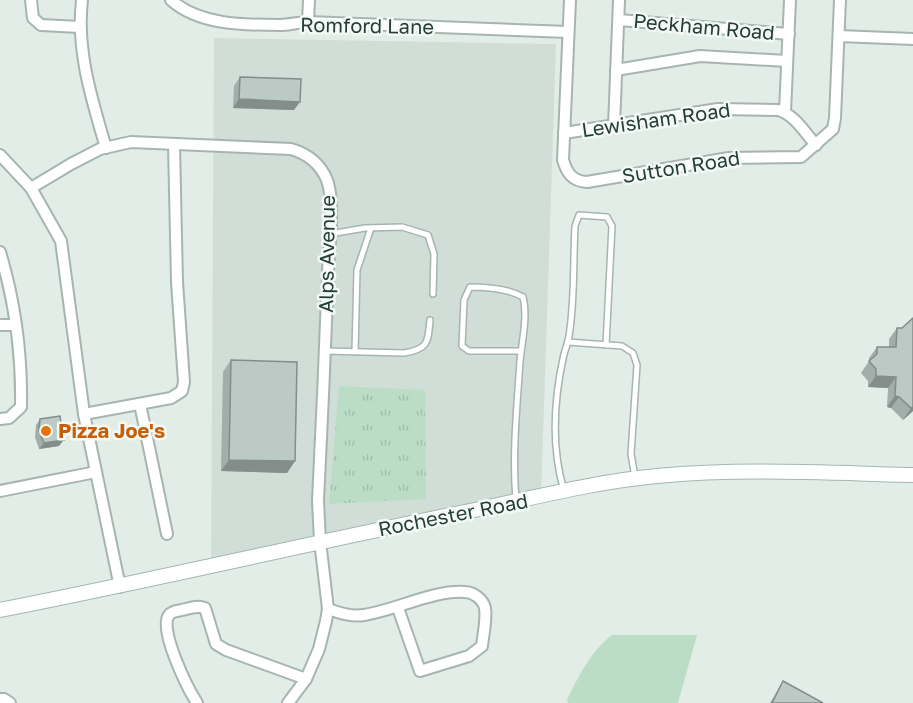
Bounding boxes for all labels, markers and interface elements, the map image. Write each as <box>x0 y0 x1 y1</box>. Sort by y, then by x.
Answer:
street label: Peckham Road <box>632 8 776 44</box>
street label: Romford Lane <box>300 12 434 38</box>
street label: Lewisham Road <box>580 97 732 141</box>
street label: Sutton Road <box>620 145 741 187</box>
street label: Alps Avenue <box>313 195 339 313</box>
place label: Pizza Joe's <box>58 418 165 442</box>
marker: Pizza Joe's <box>39 424 53 438</box>
street label: Rochester Road <box>376 488 530 540</box>

